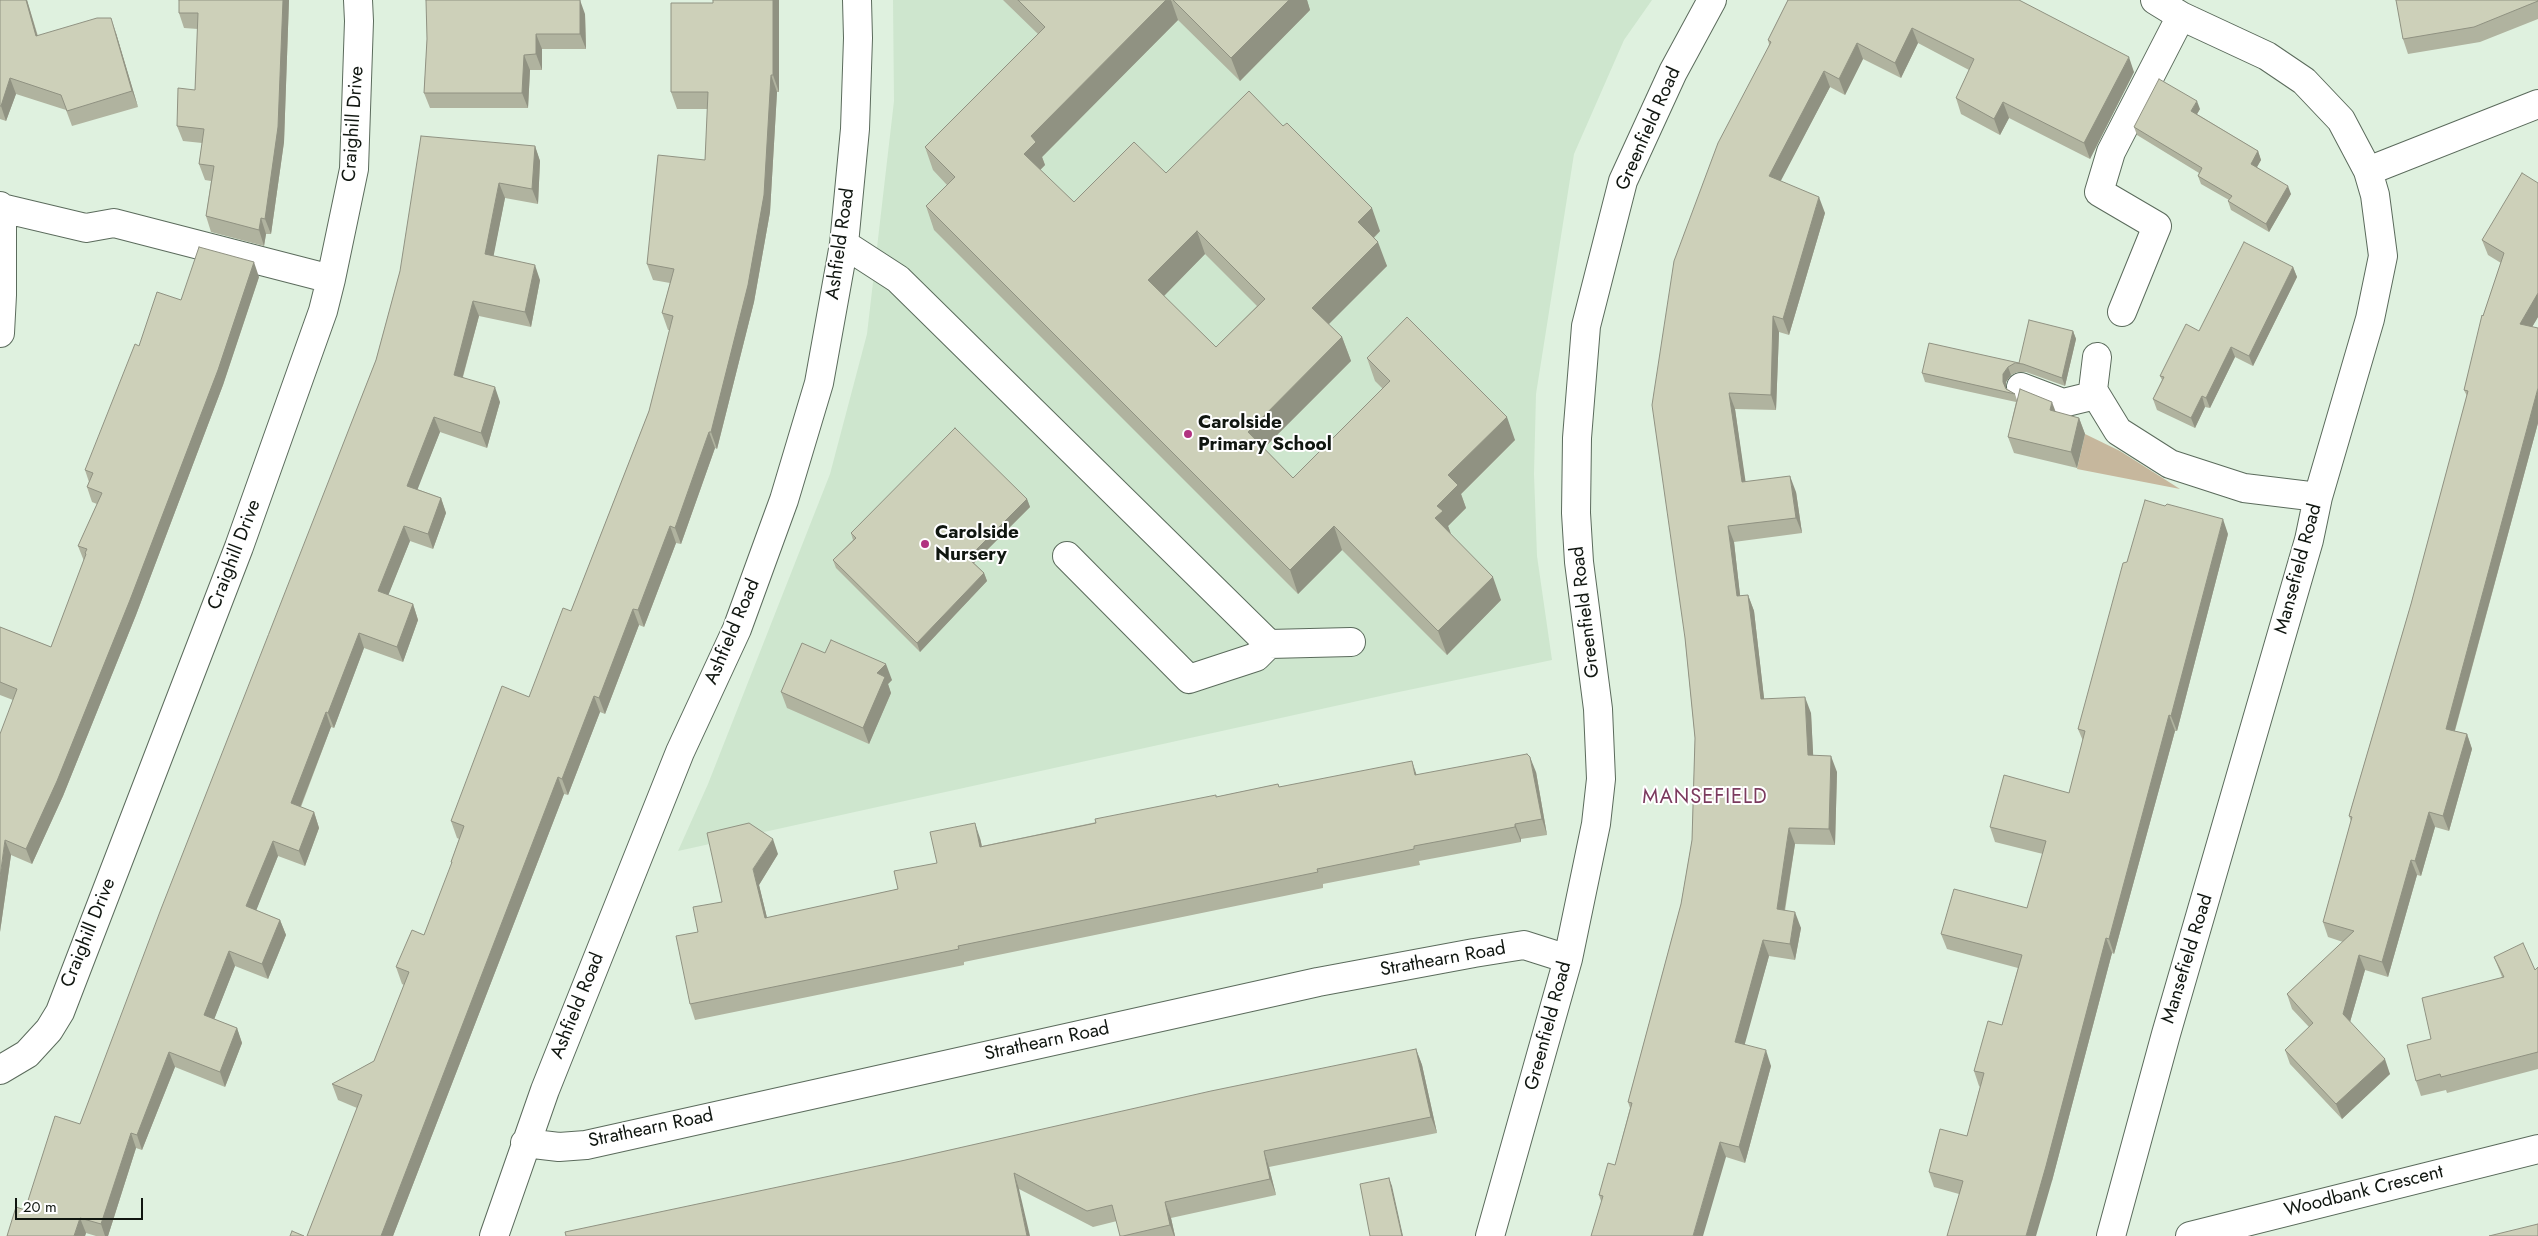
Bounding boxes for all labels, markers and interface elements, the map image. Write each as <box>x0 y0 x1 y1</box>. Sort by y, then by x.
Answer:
street label: Greenfield Road <box>1612 64 1686 194</box>
street label: Craighill Drive <box>339 65 369 183</box>
street label: Ashfield Road <box>822 187 860 301</box>
place label: Carolside Primary School <box>1198 412 1332 456</box>
marker: Carolside Primary School <box>1182 428 1194 440</box>
street label: Craighill Drive <box>204 497 266 613</box>
street label: Mansefield Road <box>2271 501 2327 637</box>
place label: Carolside Nursery <box>935 522 1019 566</box>
marker: Carolside Nursery <box>919 538 931 550</box>
street label: Greenfield Road <box>1567 545 1605 679</box>
street label: Ashfield Road <box>701 576 765 688</box>
district label: MANSEFIELD <box>1641 786 1769 810</box>
street label: Craighill Drive <box>57 875 121 991</box>
street label: Mansefield Road <box>2158 892 2218 1026</box>
street label: Strathearn Road <box>1378 938 1508 982</box>
street label: Ashfield Road <box>546 950 610 1062</box>
street label: Greenfield Road <box>1521 959 1577 1093</box>
street label: Strathearn Road <box>982 1018 1112 1066</box>
street label: Strathearn Road <box>586 1105 716 1153</box>
street label: Woodbank Crescent <box>2282 1161 2446 1223</box>
scale bar <box>18 1188 145 1220</box>
text: 20 m <box>23 1196 57 1218</box>

